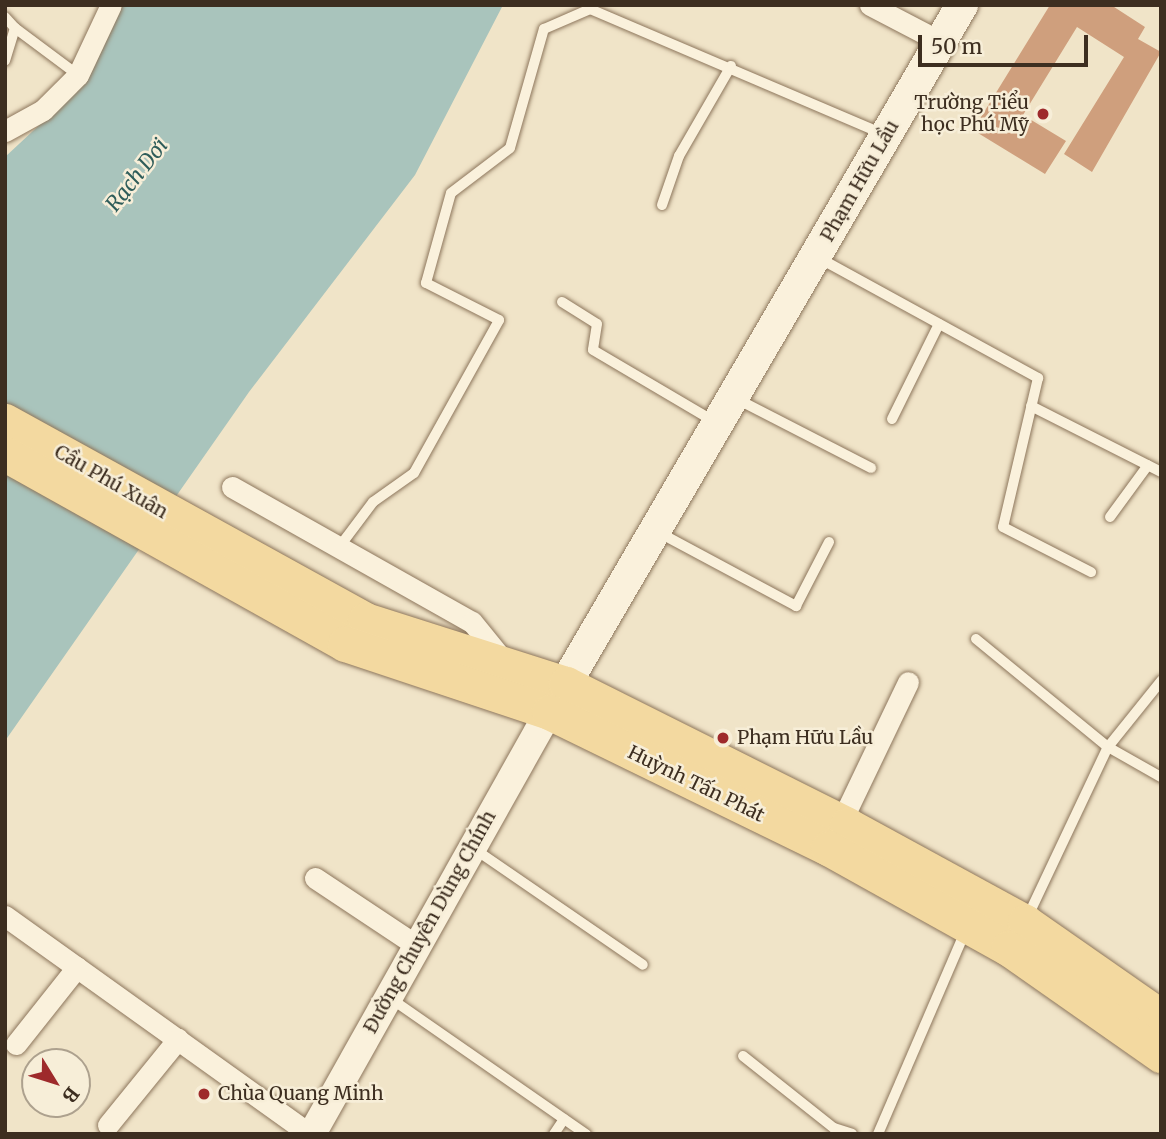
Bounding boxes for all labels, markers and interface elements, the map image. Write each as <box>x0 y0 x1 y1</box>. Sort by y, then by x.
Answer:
scale bar <box>921 21 1091 65</box>
text: 50 m <box>931 33 982 60</box>
place label: Trường Tiểu học Phú Mỹ <box>914 92 1029 136</box>
marker: Trường Tiểu học Phú Mỹ <box>1035 106 1051 122</box>
street label: Phạm Hữu Lầu <box>816 116 904 246</box>
water label: Rạch Dơi <box>101 133 173 217</box>
street label: Cầu Phú Xuân <box>50 440 172 524</box>
place label: Phạm Hữu Lầu <box>737 727 873 749</box>
marker: Phạm Hữu Lầu <box>715 730 731 746</box>
street label: Huỳnh Tấn Phát <box>624 741 768 827</box>
street label: Đường Chuyên Dùng Chính <box>359 807 501 1037</box>
north arrow <box>21 1048 91 1118</box>
text: B <box>57 1082 85 1107</box>
place label: Chùa Quang Minh <box>218 1083 384 1105</box>
marker: Chùa Quang Minh <box>196 1086 212 1102</box>

